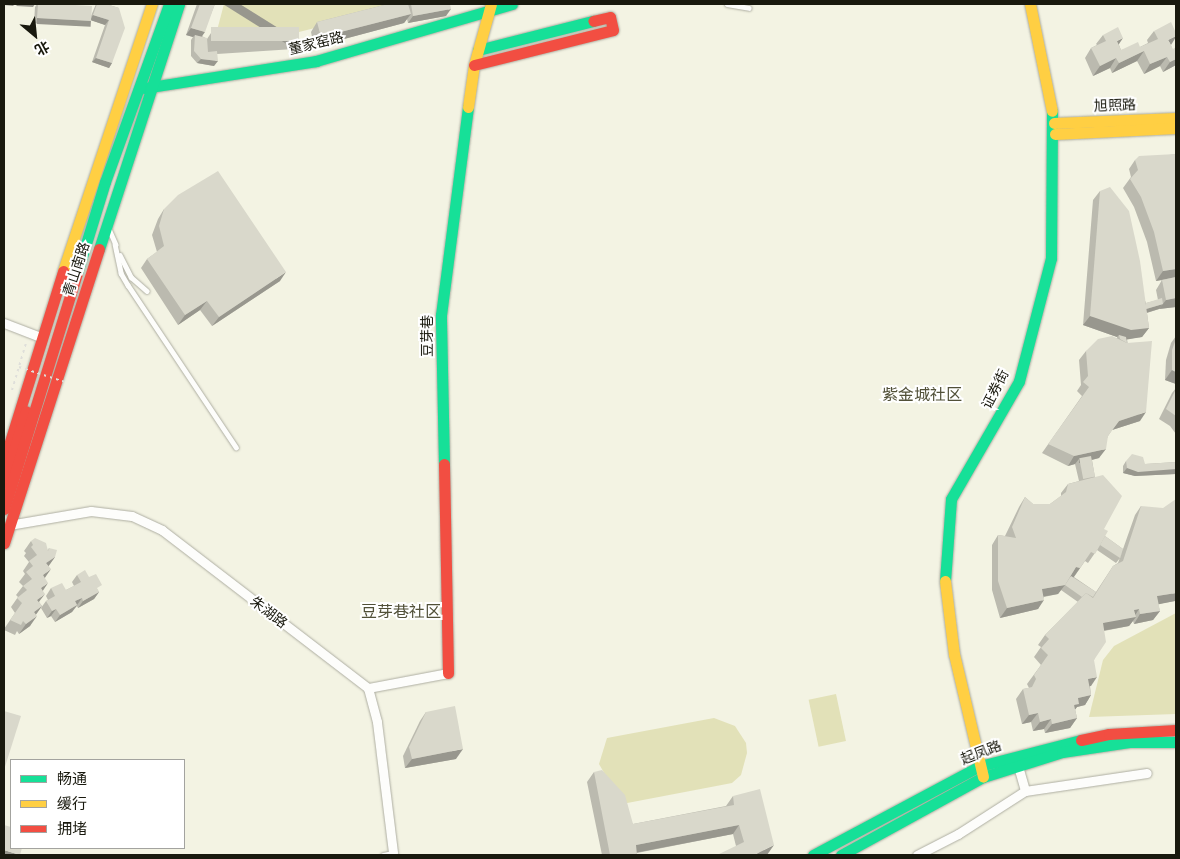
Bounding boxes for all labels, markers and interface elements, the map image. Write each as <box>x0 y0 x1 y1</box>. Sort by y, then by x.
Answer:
north arrow <box>10 10 60 60</box>
street label: 董家窑路 <box>287 28 345 58</box>
text: 北 <box>31 36 53 61</box>
street label: 旭照路 <box>1094 96 1136 114</box>
street label: 青山南路 <box>59 240 93 298</box>
street label: 豆芽巷 <box>419 315 435 357</box>
street label: 证券街 <box>978 366 1012 412</box>
district label: 紫金城社区 <box>882 384 962 404</box>
street label: 朱湖路 <box>247 593 291 631</box>
district label: 豆芽巷社区 <box>361 601 441 621</box>
street label: 起凤路 <box>958 737 1004 767</box>
legend <box>10 759 185 849</box>
text: 畅通 <box>57 767 87 790</box>
text: 缓行 <box>57 792 87 815</box>
text: 拥堵 <box>57 817 87 840</box>

